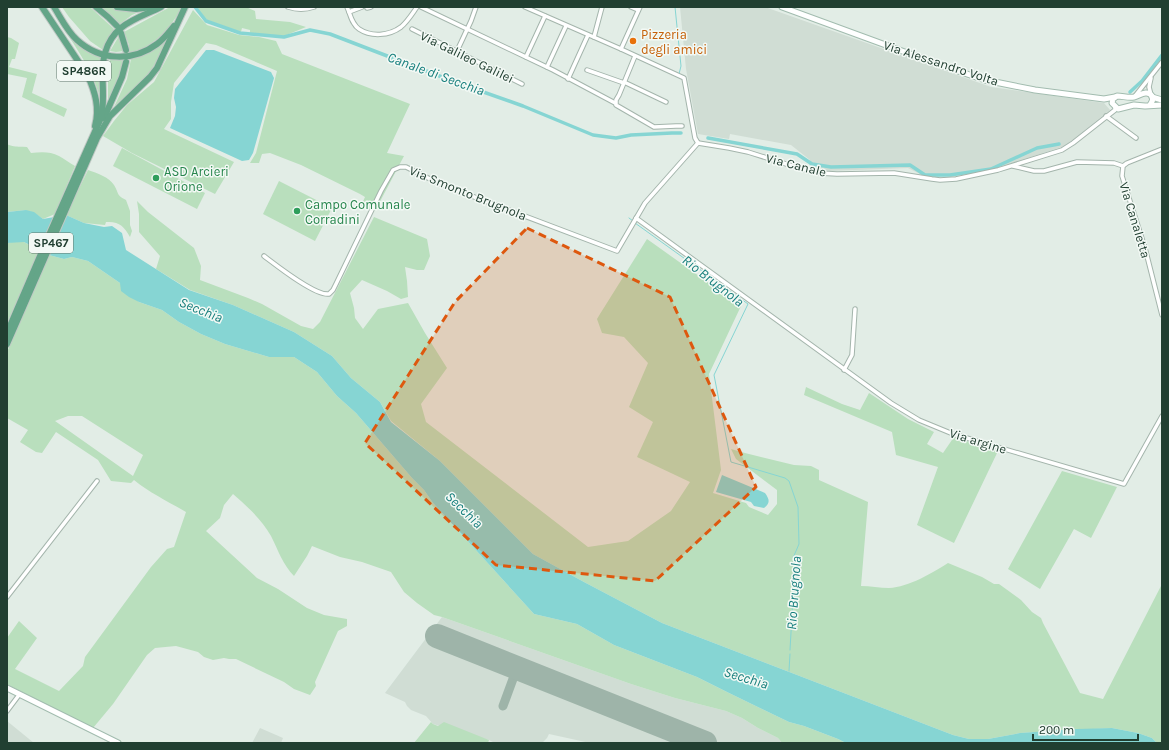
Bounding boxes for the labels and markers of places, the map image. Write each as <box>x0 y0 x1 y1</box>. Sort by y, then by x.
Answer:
place label: Pizzeria degli amici <box>641 27 707 57</box>
marker: Pizzeria degli amici <box>628 36 638 46</box>
place label: ASD Arcieri Orione <box>164 164 229 194</box>
marker: ASD Arcieri Orione <box>151 173 161 183</box>
place label: Campo Comunale Corradini <box>305 197 411 227</box>
marker: Campo Comunale Corradini <box>292 206 302 216</box>

